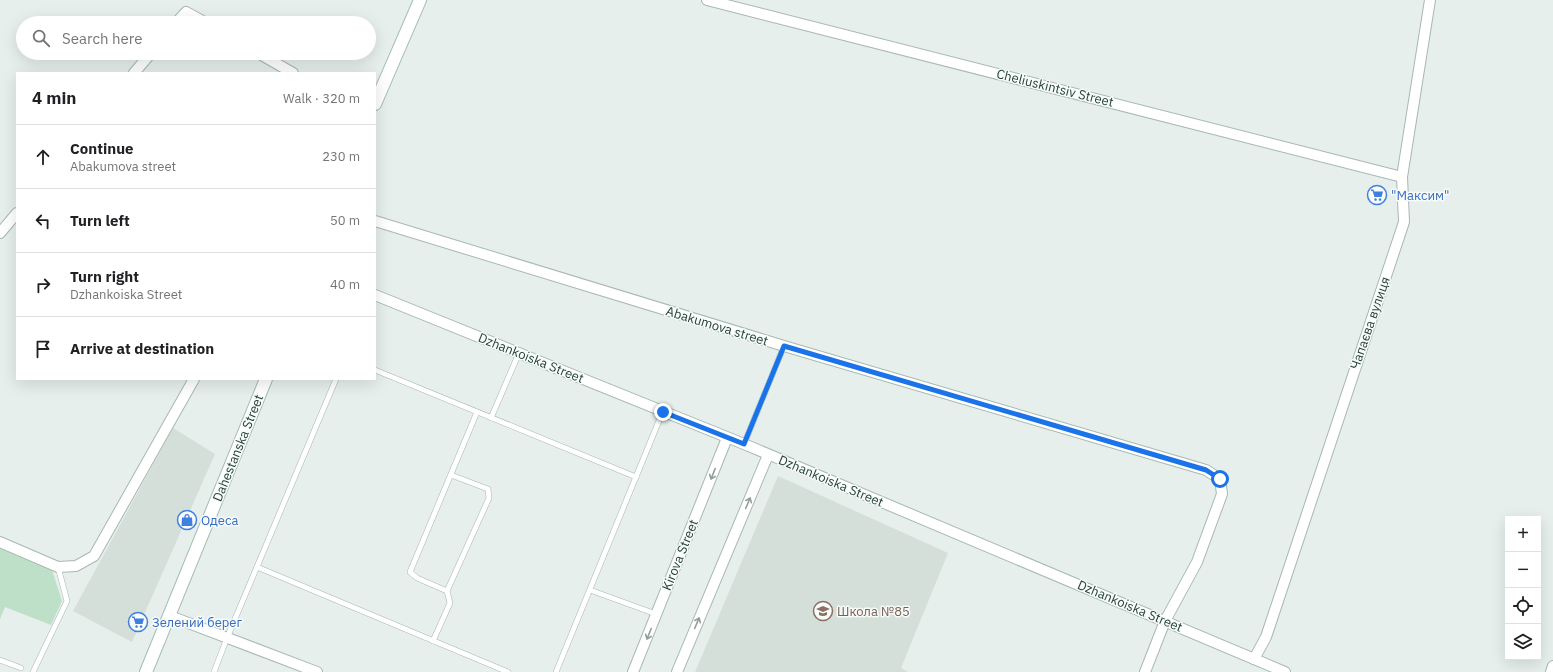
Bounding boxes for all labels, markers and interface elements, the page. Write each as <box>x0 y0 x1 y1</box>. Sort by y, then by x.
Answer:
search box <box>16 16 376 60</box>
icon: search <box>30 27 52 49</box>
text: Search here <box>62 29 142 48</box>
street label: Cheliuskintsiv Street <box>995 65 1115 111</box>
text: 4 min <box>32 87 76 109</box>
text: Walk · 320 m <box>283 90 360 107</box>
text: Continue <box>70 139 134 158</box>
icon: ahead <box>32 146 54 168</box>
text: 230 m <box>322 148 360 165</box>
text: Abakumova street <box>70 158 176 175</box>
supermarket icon: "Максим" <box>1366 184 1388 206</box>
place label: "Максим" <box>1391 187 1450 204</box>
icon: left <box>32 210 54 232</box>
text: Turn left <box>70 211 130 230</box>
text: 50 m <box>330 212 360 229</box>
text: Turn right <box>70 267 139 286</box>
icon: right <box>32 274 54 296</box>
street label: Чапаєва вулиця <box>1346 275 1394 371</box>
text: 40 m <box>330 276 360 293</box>
text: Dzhankoiska Street <box>70 286 182 303</box>
street label: Abakumova street <box>664 302 770 350</box>
street label: Dzhankoiska Street <box>476 329 586 387</box>
icon: arrive <box>32 338 54 360</box>
text: Arrive at destination <box>70 339 214 358</box>
street label: Dahestanska Street <box>209 392 267 504</box>
route end <box>654 403 672 421</box>
street label: Dzhankoiska Street <box>776 451 886 511</box>
one-way arrow <box>708 467 716 479</box>
route start <box>1211 470 1229 488</box>
one-way arrow <box>745 498 752 510</box>
shop icon: Одеса <box>176 509 198 531</box>
place label: Одеса <box>201 512 239 529</box>
map controls <box>1505 516 1541 660</box>
button: + <box>1505 516 1541 552</box>
street label: Kirova Street <box>658 517 702 593</box>
button: − <box>1505 552 1541 588</box>
street label: Dzhankoiska Street <box>1075 576 1185 636</box>
button: locate <box>1505 588 1541 624</box>
school or university icon: Школа №85 <box>812 600 834 622</box>
place label: Школа №85 <box>837 603 910 620</box>
supermarket icon: Зелений берег <box>127 611 149 633</box>
place label: Зелений берег <box>152 614 242 631</box>
one-way arrow <box>694 618 702 630</box>
button: layers <box>1505 624 1541 660</box>
one-way arrow <box>644 627 652 639</box>

